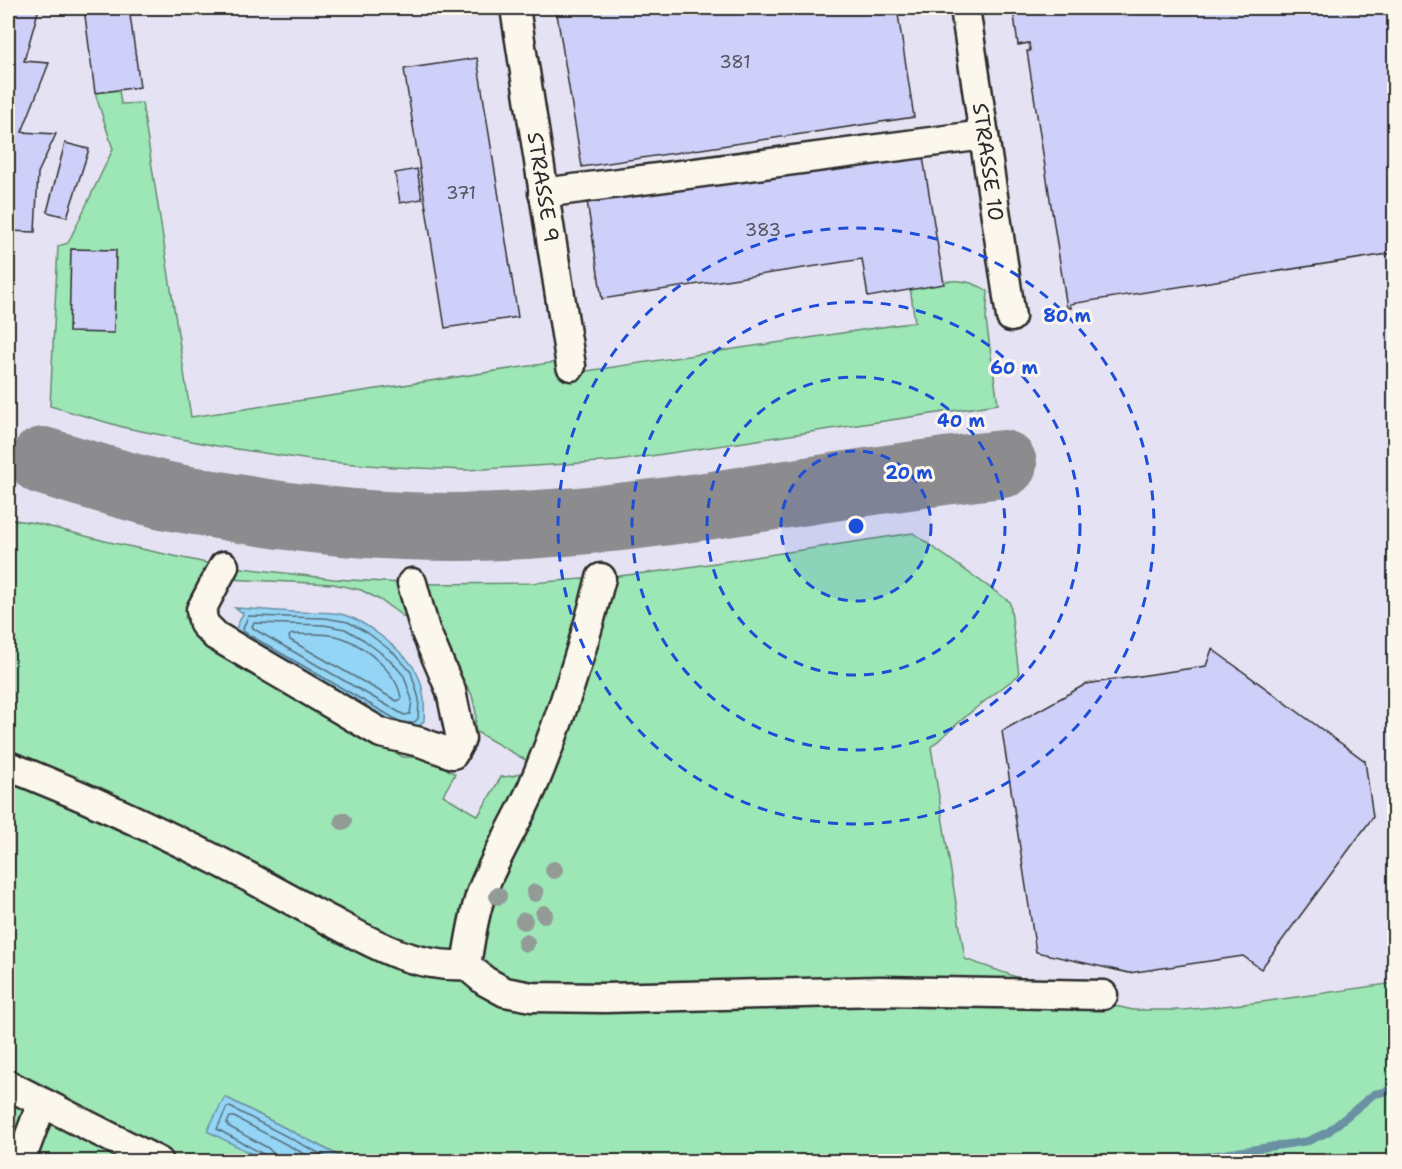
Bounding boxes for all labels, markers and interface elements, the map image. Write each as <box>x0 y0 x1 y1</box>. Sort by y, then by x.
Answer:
house number: 381 <box>719 50 751 74</box>
street label: STRASSE 10 <box>966 101 1010 223</box>
street label: STRASSE 9 <box>520 130 566 244</box>
house number: 371 <box>446 181 476 205</box>
house number: 383 <box>745 218 781 242</box>
text: 80 m <box>1043 304 1091 328</box>
text: 60 m <box>990 356 1038 380</box>
text: 40 m <box>937 409 985 433</box>
text: 20 m <box>885 461 933 485</box>
centre of rings <box>846 516 866 536</box>

